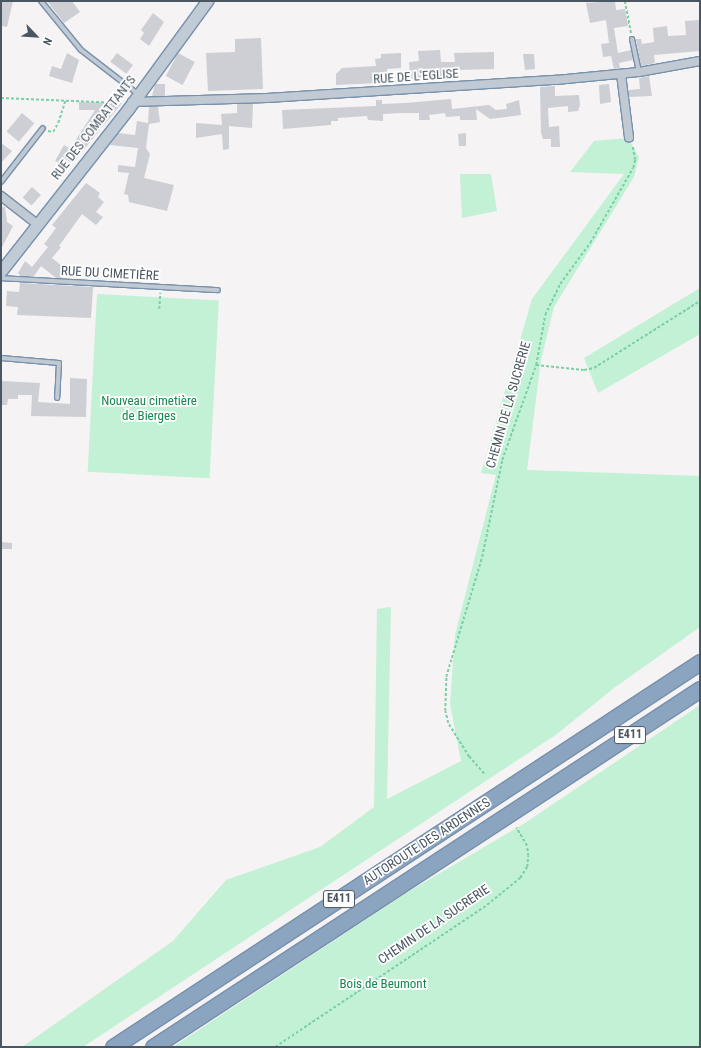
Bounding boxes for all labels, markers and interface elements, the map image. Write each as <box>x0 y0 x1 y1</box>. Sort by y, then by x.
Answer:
north arrow <box>16 16 56 56</box>
text: N <box>40 35 55 47</box>
street label: RUE DE L'EGLISE <box>373 66 459 88</box>
street label: RUE DES COMBATTANTS <box>48 73 140 183</box>
street label: RUE DU CIMETIÈRE <box>61 264 159 284</box>
street label: CHEMIN DE LA SUCRERIE <box>483 340 535 470</box>
park label: Nouveau cimetière de Bierges <box>101 394 197 425</box>
road number: E411 <box>613 725 647 745</box>
street label: AUTOROUTE DES ARDENNES <box>360 795 494 889</box>
street label: CHEMIN DE LA SUCRERIE <box>375 882 493 968</box>
road number: E411 <box>322 889 356 909</box>
park label: Bois de Beumont <box>340 976 426 992</box>

